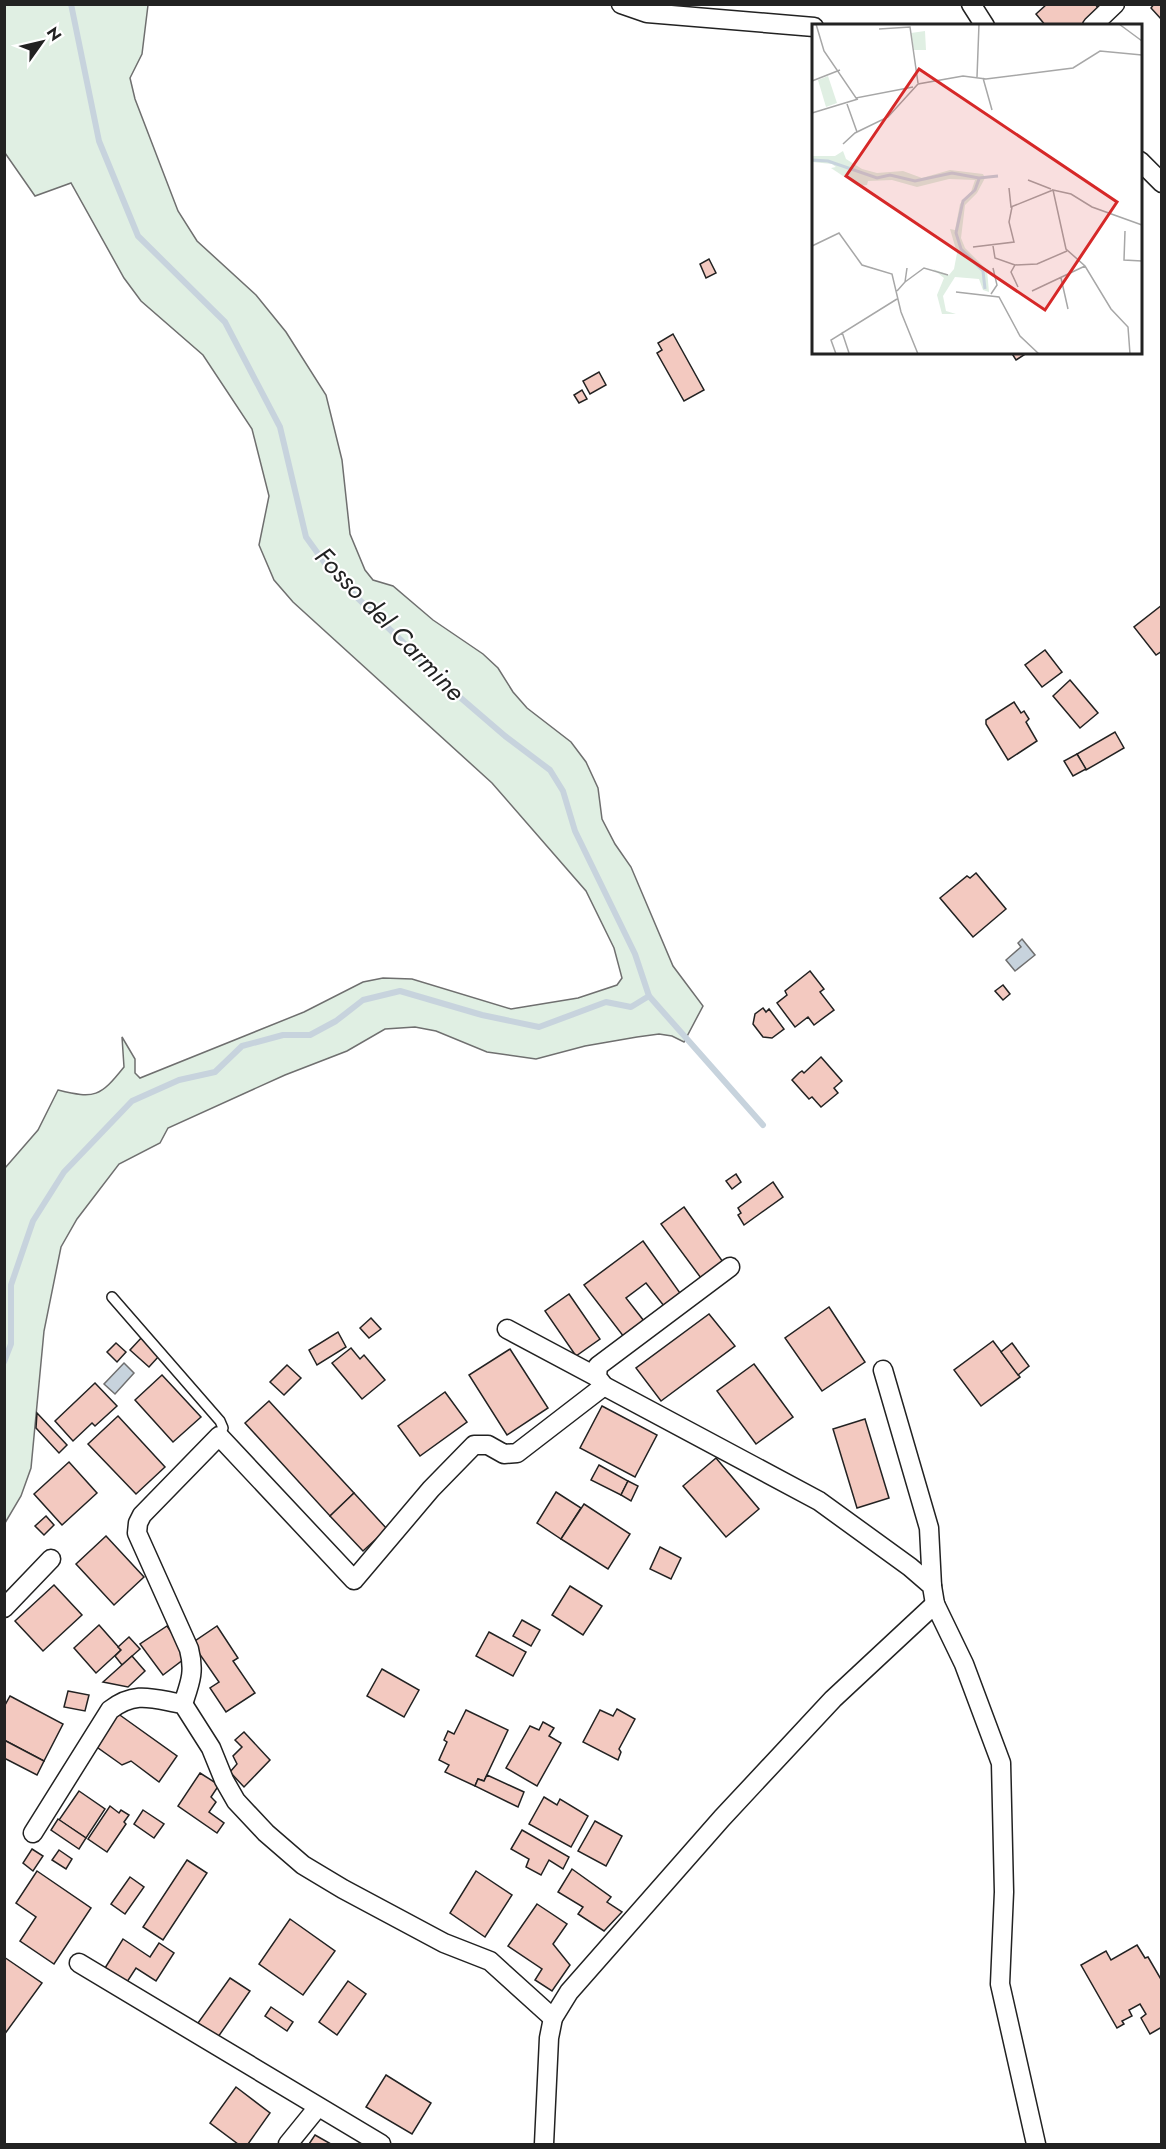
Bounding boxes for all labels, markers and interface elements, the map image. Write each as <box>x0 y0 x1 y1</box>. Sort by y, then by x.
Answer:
north arrow <box>12 12 72 72</box>
text: N <box>41 22 67 46</box>
inset map <box>812 24 1142 354</box>
water label: Fosso del Carmine <box>306 538 474 710</box>

